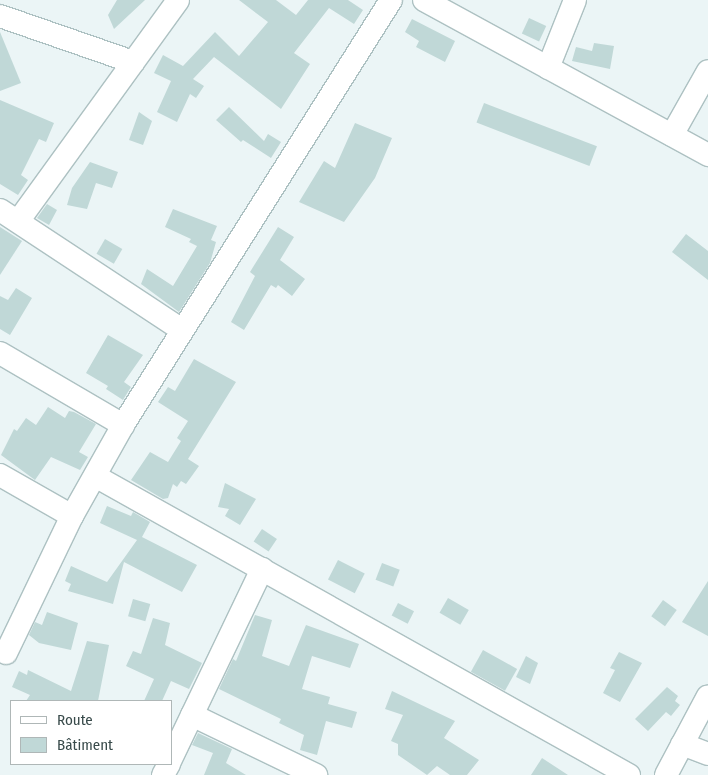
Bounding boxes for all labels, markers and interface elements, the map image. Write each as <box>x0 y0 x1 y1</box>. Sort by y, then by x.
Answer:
legend <box>10 700 172 765</box>
text: Route <box>57 711 93 729</box>
text: Bâtiment <box>57 736 113 754</box>

